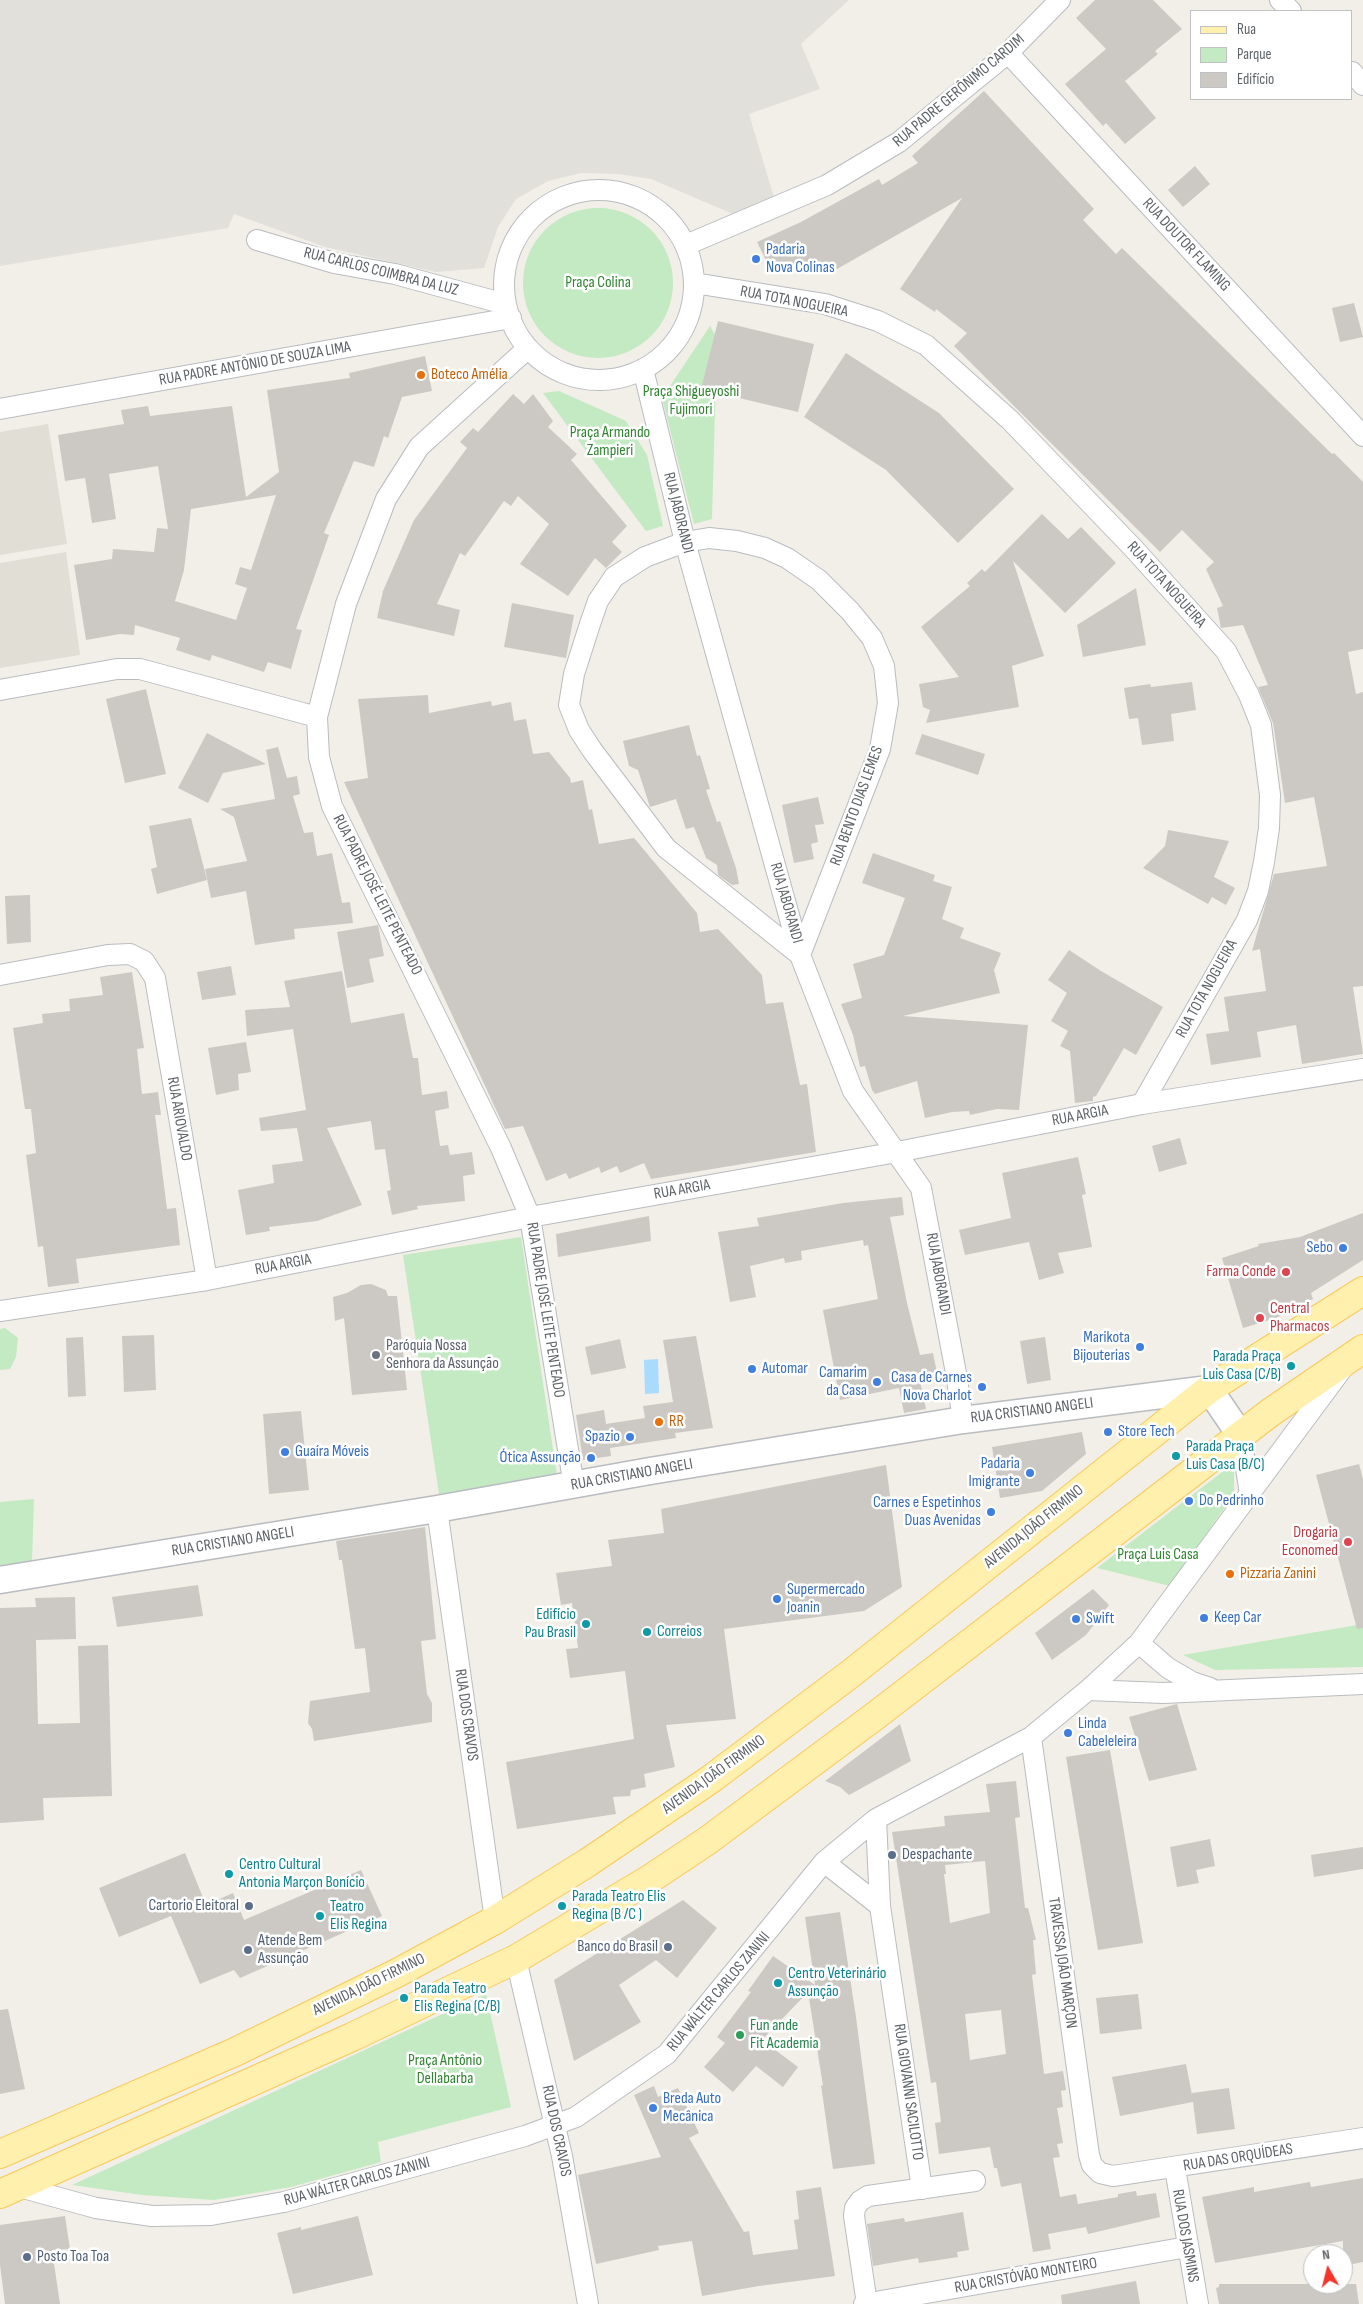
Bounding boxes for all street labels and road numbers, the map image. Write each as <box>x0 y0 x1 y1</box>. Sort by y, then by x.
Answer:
street label: RUA PADRE GERÔNIMO CARDIM <box>889 30 1029 152</box>
street label: RUA DOUTOR FLAMING <box>1138 194 1234 296</box>
street label: RUA CARLOS COIMBRA DA LUZ <box>302 243 460 301</box>
street label: RUA TOTA NOGUEIRA <box>738 282 850 322</box>
street label: RUA PADRE ANTÔNIO DE SOUZA LIMA <box>158 338 352 390</box>
street label: RUA JABORANDI <box>659 470 697 556</box>
street label: RUA TOTA NOGUEIRA <box>1122 538 1210 632</box>
street label: RUA BENTO DIAS LEMES <box>826 744 888 868</box>
street label: RUA PADRE JOSÉ LEITE PENTEADO <box>328 812 426 978</box>
street label: RUA JABORANDI <box>765 860 807 946</box>
street label: RUA TOTA NOGUEIRA <box>1172 936 1242 1042</box>
street label: RUA ARIOVALDO <box>162 1075 196 1163</box>
street label: RUA ARGIA <box>1050 1101 1110 1131</box>
street label: RUA ARGIA <box>652 1176 712 1204</box>
street label: RUA PADRE JOSÉ LEITE PENTEADO <box>522 1221 568 1399</box>
street label: RUA JABORANDI <box>921 1231 955 1317</box>
street label: RUA ARGIA <box>253 1250 313 1280</box>
street label: RUA CRISTIANO ANGELI <box>970 1394 1094 1428</box>
street label: RUA CRISTIANO ANGELI <box>569 1455 695 1495</box>
street label: AVENIDA JOÃO FIRMINO <box>980 1481 1088 1573</box>
street label: RUA CRISTIANO ANGELI <box>170 1523 296 1561</box>
street label: RUA DOS CRAVOS <box>450 1668 482 1762</box>
street label: AVENIDA JOÃO FIRMINO <box>659 1731 769 1819</box>
street label: TRAVESSA JOÃO MARÇON <box>1043 1896 1081 2030</box>
street label: RUA WÁLTER CARLOS ZANINI <box>663 1928 775 2056</box>
street label: AVENIDA JOÃO FIRMINO <box>310 1950 428 2020</box>
street label: RUA GIOVANNI SACILOTTO <box>889 2022 927 2162</box>
street label: RUA DOS CRAVOS <box>537 2084 575 2178</box>
street label: RUA DAS ORQUÍDEAS <box>1182 2140 1294 2176</box>
street label: RUA WÁLTER CARLOS ZANINI <box>282 2153 432 2211</box>
street label: RUA DOS JASMINS <box>1167 2188 1203 2284</box>
street label: RUA CRISTÓVÃO MONTEIRO <box>953 2254 1099 2298</box>

